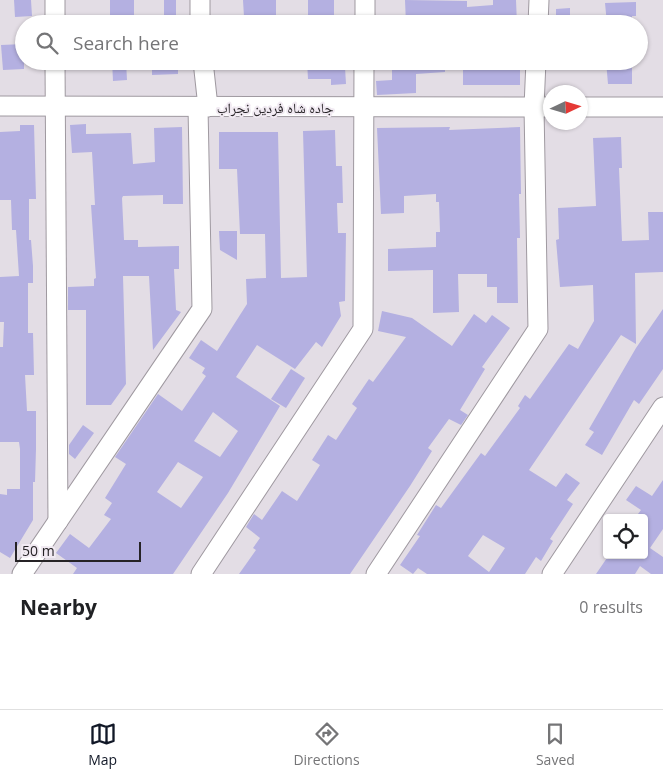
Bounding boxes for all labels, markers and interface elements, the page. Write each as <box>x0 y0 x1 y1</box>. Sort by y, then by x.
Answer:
search box <box>15 15 648 70</box>
icon: search <box>33 29 61 57</box>
text: Search here <box>73 30 179 56</box>
north arrow <box>543 85 588 130</box>
street label: جاده شاه فردین نجراب <box>217 98 333 117</box>
map controls <box>603 514 648 559</box>
button: locate <box>603 514 648 559</box>
scale bar <box>15 539 141 562</box>
text: 50 m <box>22 541 55 560</box>
text: Nearby <box>20 593 97 621</box>
text: 0 results <box>579 596 643 618</box>
tab: Map <box>88 720 117 769</box>
tab: Directions <box>293 720 360 769</box>
tab: Saved <box>536 720 575 769</box>

